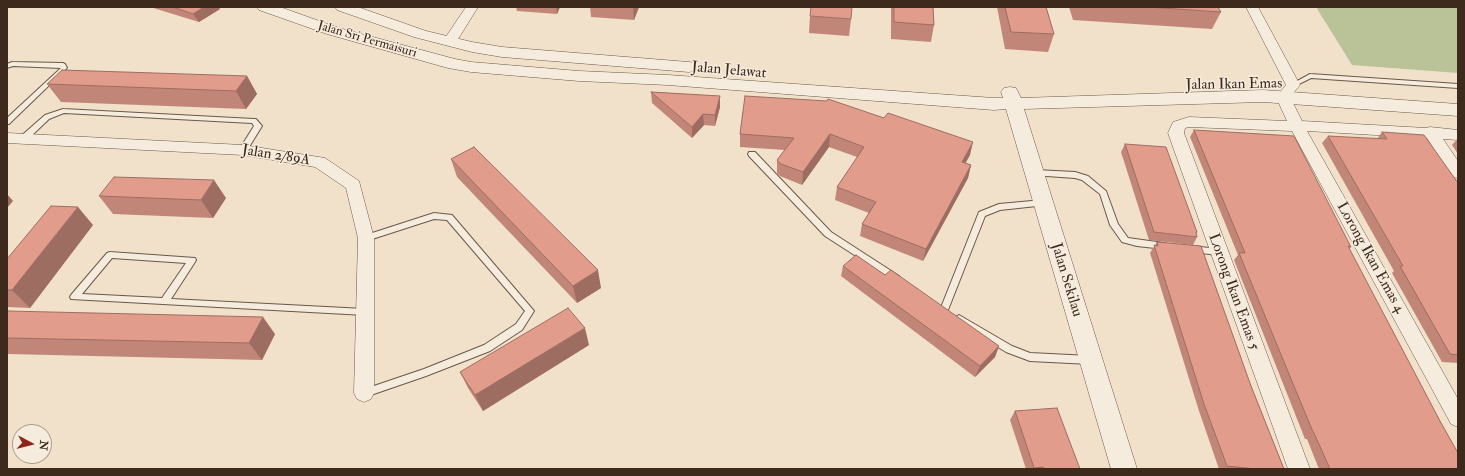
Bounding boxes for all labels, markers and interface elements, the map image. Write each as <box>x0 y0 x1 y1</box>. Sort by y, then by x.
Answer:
street label: Jalan Sri Permaisuri <box>316 18 418 62</box>
street label: Jalan Jelawat <box>691 59 767 83</box>
street label: Jalan Ikan Emas <box>1185 75 1283 95</box>
street label: Jalan 2/89A <box>241 142 311 170</box>
street label: Lorong Ikan Emas 4 <box>1332 199 1408 317</box>
street label: Lorong Ikan Emas 5 <box>1204 231 1262 353</box>
street label: Jalan Sekilau <box>1046 241 1086 319</box>
north arrow <box>12 424 52 464</box>
text: N <box>36 440 50 451</box>

